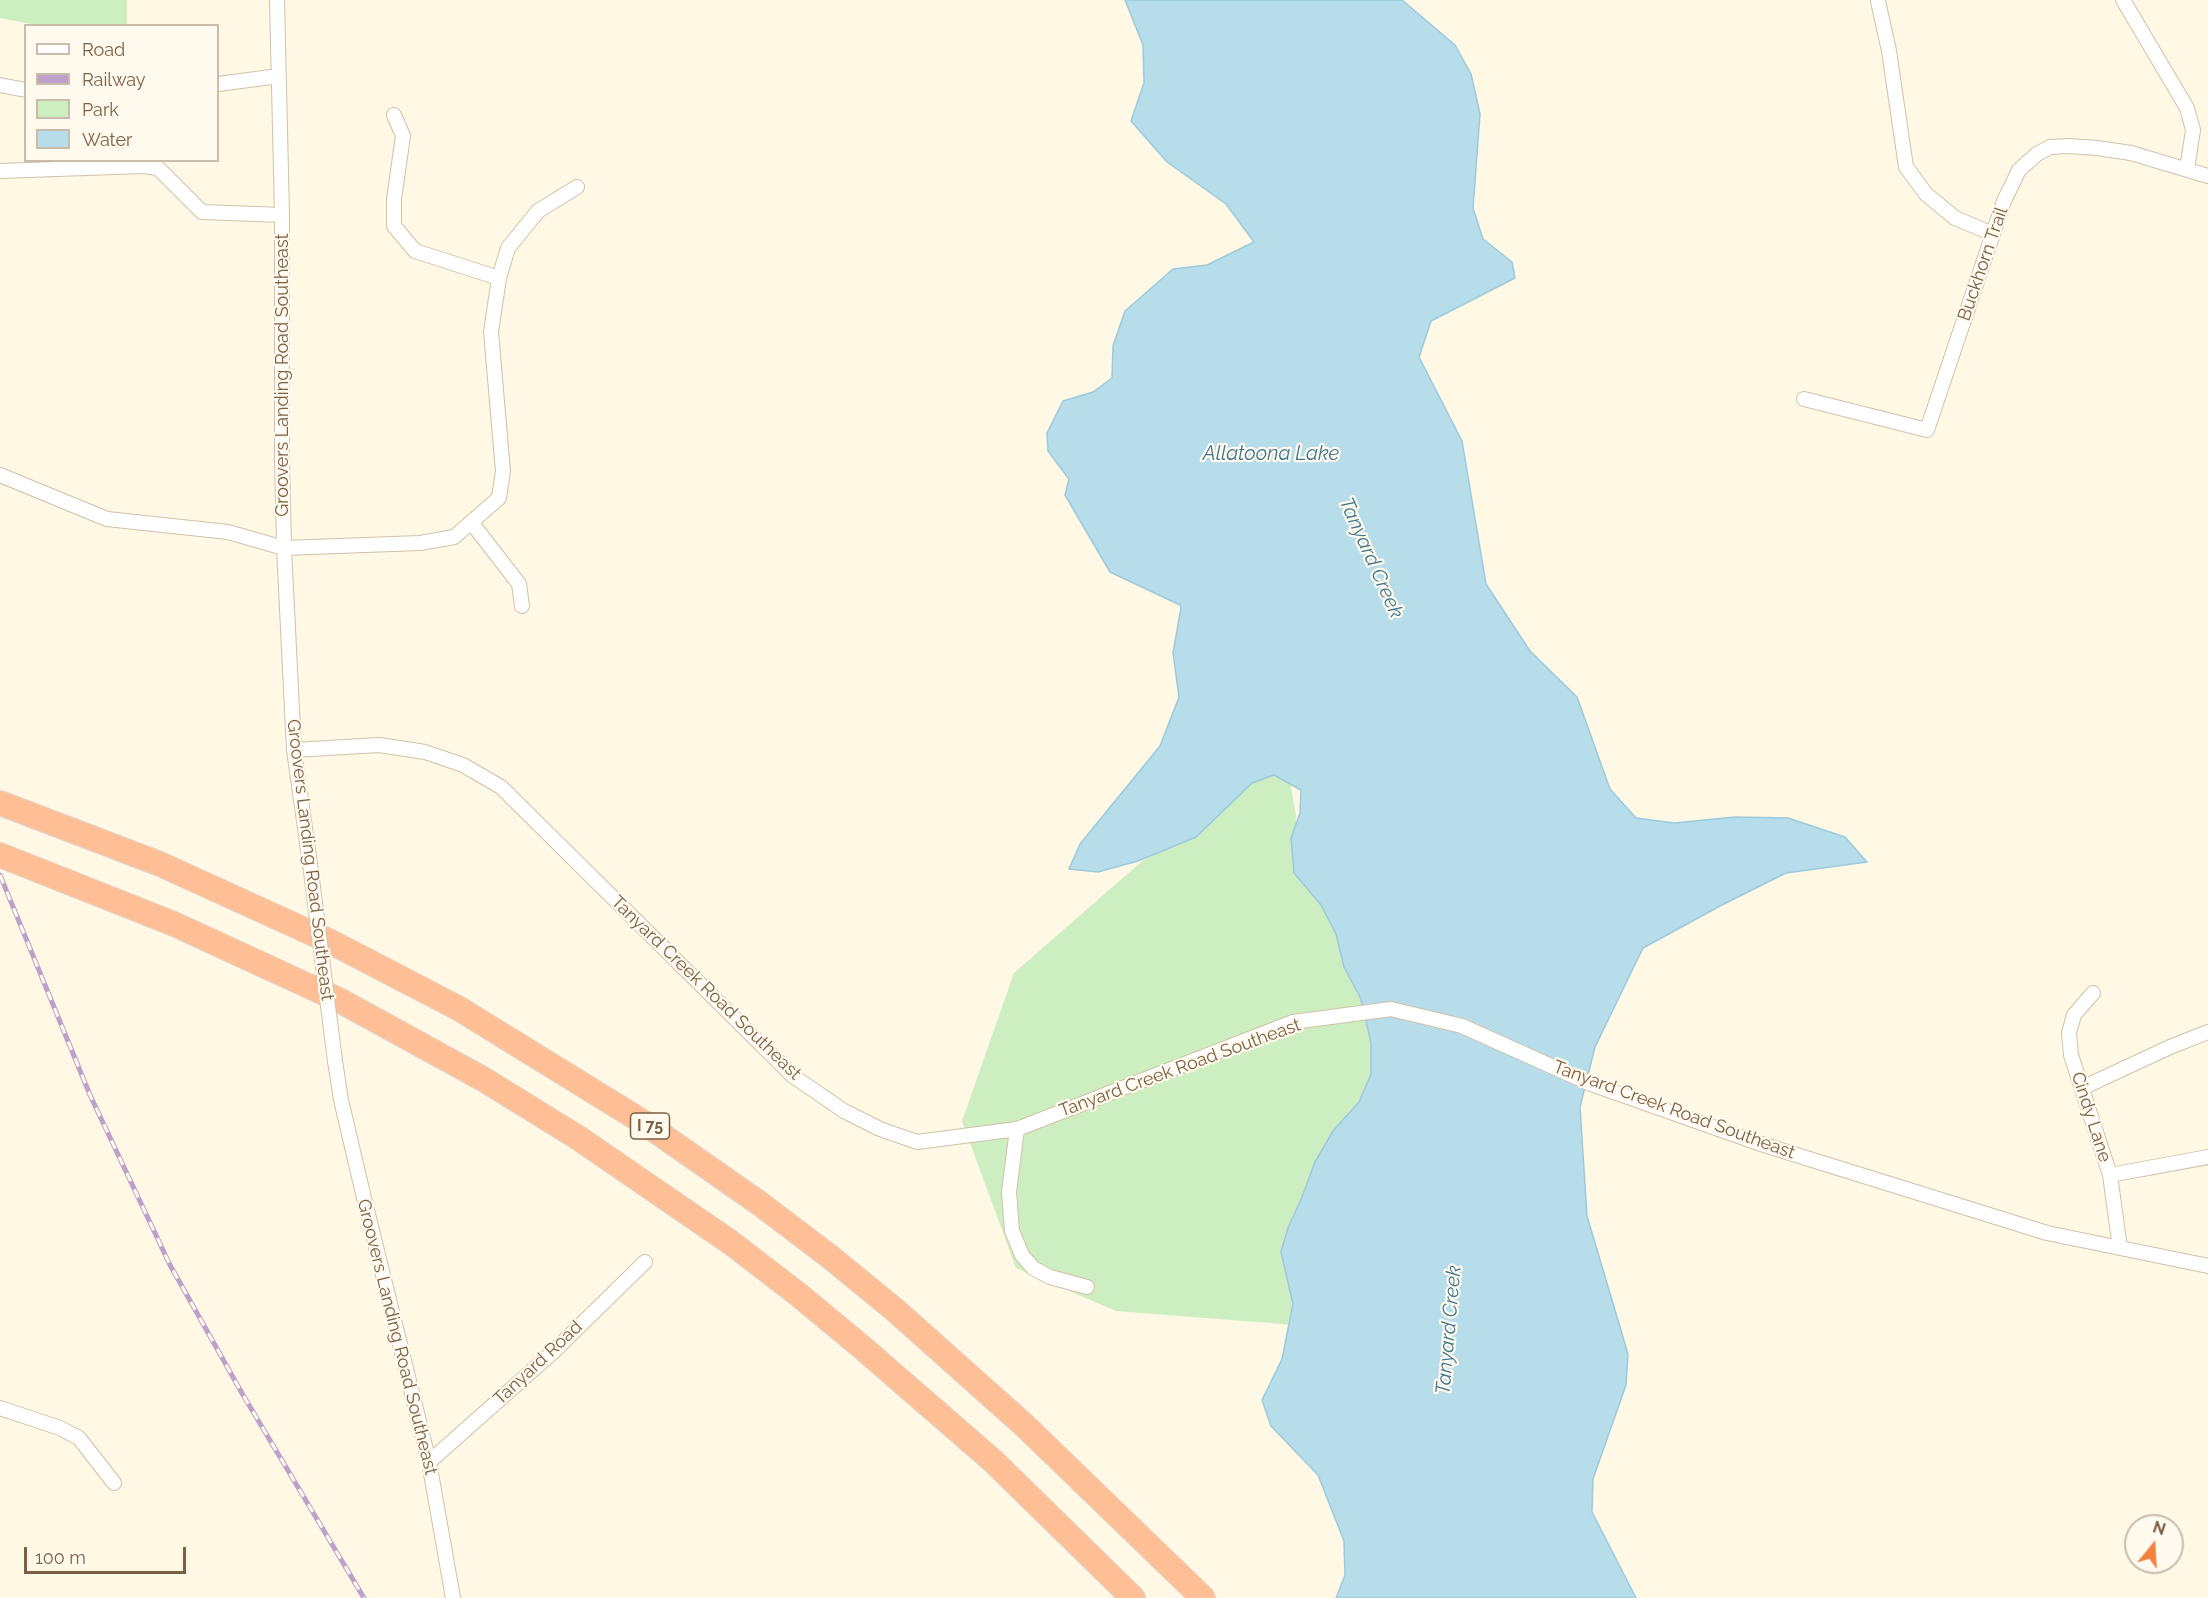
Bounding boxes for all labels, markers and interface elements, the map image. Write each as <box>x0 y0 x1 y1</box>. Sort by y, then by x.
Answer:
legend <box>24 24 219 162</box>
text: Road <box>82 39 125 60</box>
text: Railway <box>82 69 146 90</box>
text: Park <box>82 99 119 120</box>
text: Water <box>82 129 132 150</box>
street label: Buckhorn Trail <box>1953 204 2013 324</box>
street label: Groovers Landing Road Southeast <box>272 233 294 517</box>
water label: Allatoona Lake <box>1203 442 1339 466</box>
water label: Tanyard Creek <box>1334 494 1408 622</box>
street label: Groovers Landing Road Southeast <box>282 718 338 1002</box>
street label: Tanyard Creek Road Southeast <box>607 891 805 1085</box>
street label: Tanyard Creek Road Southeast <box>1056 1014 1304 1122</box>
street label: Tanyard Creek Road Southeast <box>1550 1056 1798 1164</box>
street label: Cindy Lane <box>2066 1069 2116 1165</box>
road number: I 75 <box>630 1113 670 1139</box>
street label: Groovers Landing Road Southeast <box>352 1197 442 1477</box>
water label: Tanyard Creek <box>1431 1264 1467 1396</box>
street label: Tanyard Road <box>489 1316 587 1410</box>
north arrow <box>2124 1514 2184 1574</box>
text: N <box>2150 1517 2168 1539</box>
scale bar <box>27 1535 189 1573</box>
text: 100 m <box>35 1547 86 1568</box>

